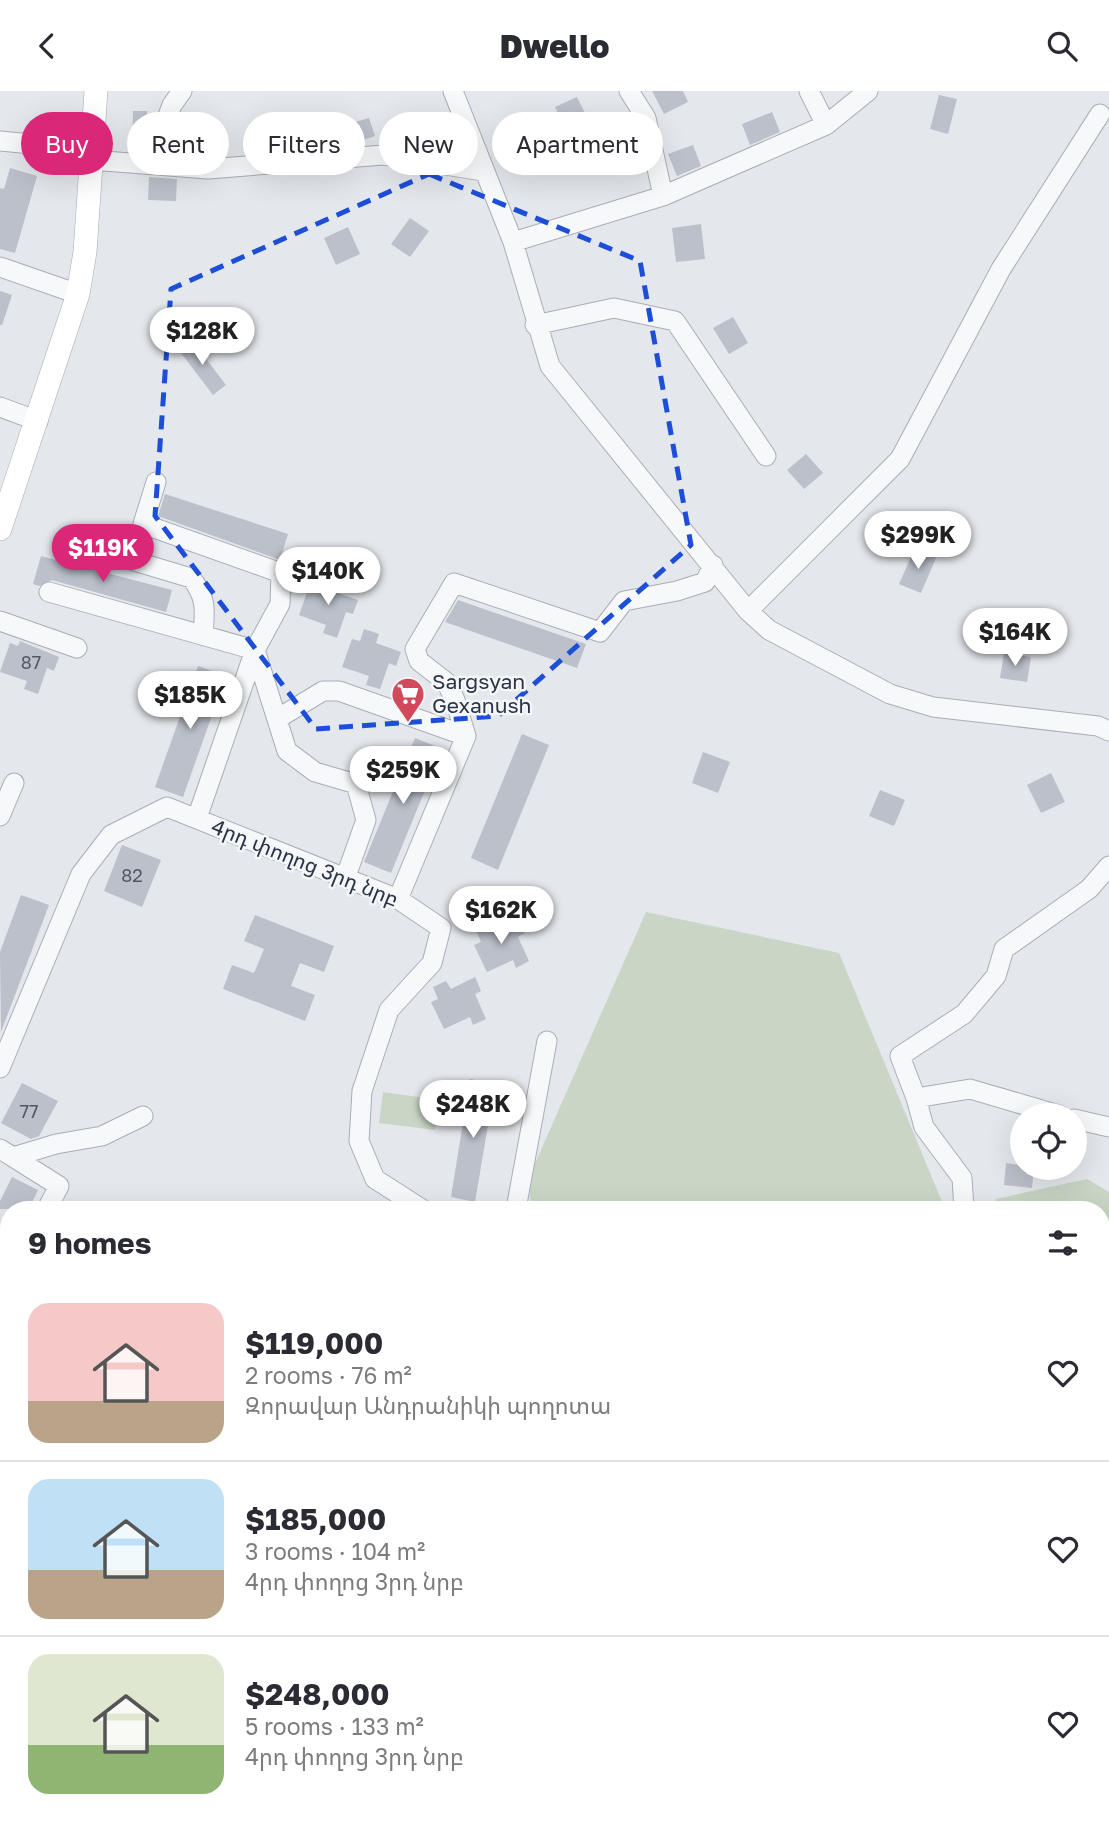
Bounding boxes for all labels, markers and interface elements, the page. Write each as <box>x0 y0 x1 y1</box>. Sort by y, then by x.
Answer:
icon: back <box>28 27 66 65</box>
text: Dwello <box>500 27 609 65</box>
icon: search <box>1043 27 1081 65</box>
chip: Buy <box>21 112 113 175</box>
chip: Rent <box>127 112 229 175</box>
chip: Filters <box>243 112 365 175</box>
chip: New <box>379 112 478 175</box>
chip: Apartment <box>492 112 663 175</box>
pin: $128K <box>153 307 251 367</box>
text: $128K <box>166 316 238 344</box>
pin: $299K <box>869 511 967 571</box>
text: $299K <box>880 520 956 548</box>
pin: $119K <box>54 525 152 584</box>
text: $119K <box>68 533 138 561</box>
pin: $140K <box>279 547 377 607</box>
text: $140K <box>291 556 365 584</box>
pin: $164K <box>966 609 1064 668</box>
text: $164K <box>979 617 1051 645</box>
house number: 87 <box>21 651 41 673</box>
place label: Sargsyan Gexanush <box>432 668 531 718</box>
pin: $185K <box>141 671 239 731</box>
supermarket icon: Sargsyan Gexanush <box>389 675 427 724</box>
text: $185K <box>154 680 226 708</box>
pin: $259K <box>354 747 452 806</box>
text: $259K <box>366 755 440 783</box>
street label: 4րդ փողոց 3րդ նրբ <box>208 813 403 912</box>
house number: 82 <box>121 864 143 886</box>
pin: $162K <box>452 887 550 946</box>
text: $162K <box>465 895 537 923</box>
pin: $248K <box>424 1081 522 1140</box>
text: $248K <box>435 1089 511 1117</box>
house number: 77 <box>19 1100 39 1122</box>
map controls <box>1010 1103 1087 1180</box>
button: locate <box>1010 1103 1087 1180</box>
icon: filters <box>1044 1224 1082 1262</box>
text: 9 homes <box>28 1225 151 1261</box>
text: $119,000 <box>245 1325 383 1361</box>
icon: home <box>84 1331 168 1415</box>
icon: heart <box>1044 1354 1082 1392</box>
text: 2 rooms · 76 m² <box>245 1361 412 1389</box>
text: Զորավար Անդրանիկի պողոտա <box>245 1391 611 1419</box>
text: $185,000 <box>245 1501 386 1537</box>
icon: home <box>84 1507 168 1591</box>
icon: heart <box>1044 1530 1082 1568</box>
text: 3 rooms · 104 m² <box>245 1537 425 1565</box>
text: 4րդ փողոց 3րդ նրբ <box>245 1567 464 1595</box>
text: $248,000 <box>245 1676 389 1712</box>
icon: home <box>84 1682 168 1766</box>
icon: heart <box>1044 1705 1082 1743</box>
text: 5 rooms · 133 m² <box>245 1712 424 1740</box>
text: 4րդ փողոց 3րդ նրբ <box>245 1742 464 1770</box>

